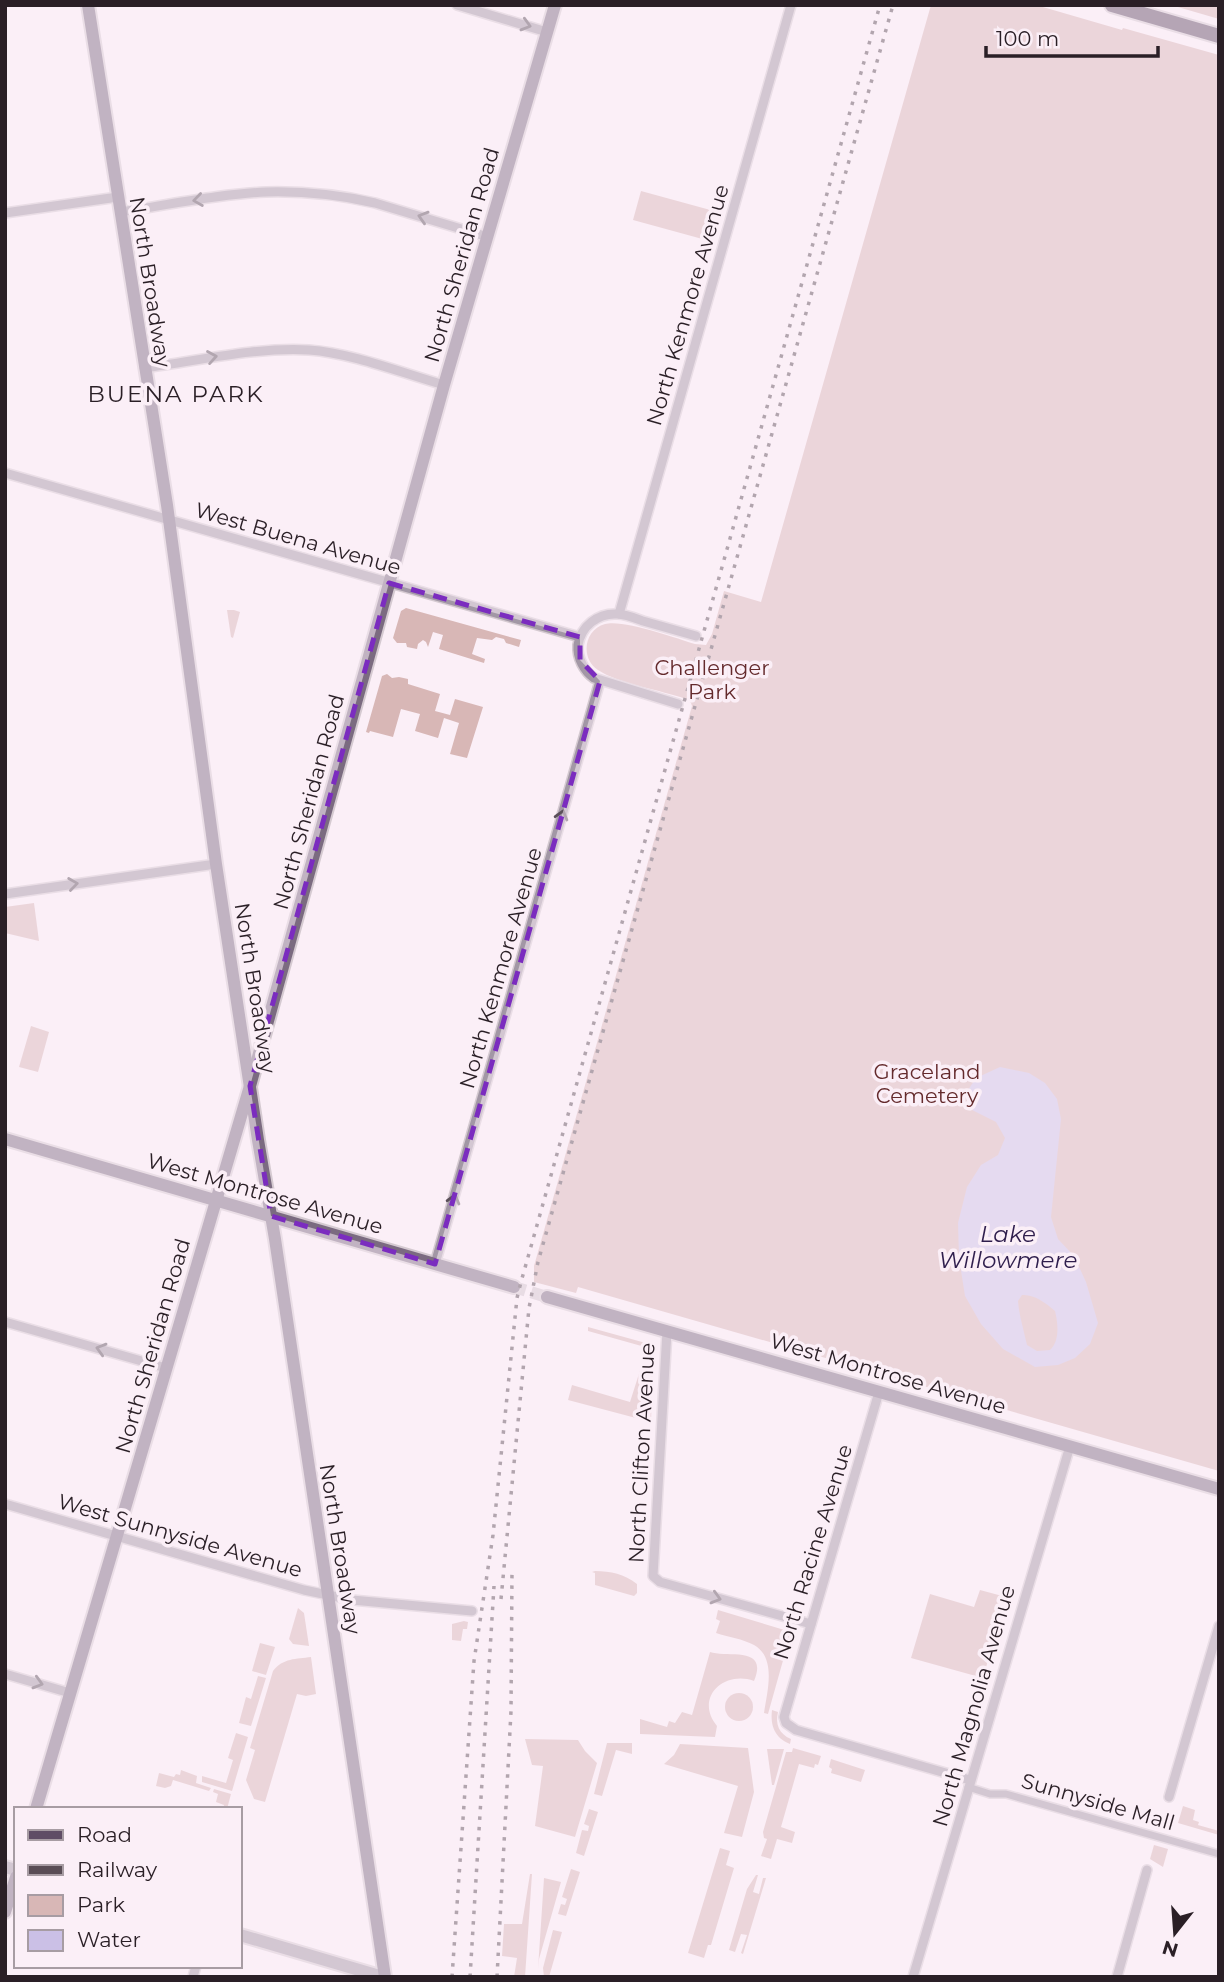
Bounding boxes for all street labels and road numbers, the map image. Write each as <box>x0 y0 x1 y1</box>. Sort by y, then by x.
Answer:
street label: North Sheridan Road <box>419 145 504 365</box>
street label: North Kenmore Avenue <box>641 181 734 428</box>
street label: North Broadway <box>125 195 176 370</box>
street label: West Buena Avenue <box>192 497 404 580</box>
street label: North Sheridan Road <box>268 691 349 912</box>
street label: North Kenmore Avenue <box>454 844 547 1091</box>
street label: North Broadway <box>230 901 281 1076</box>
street label: West Montrose Avenue <box>144 1148 386 1239</box>
street label: North Sheridan Road <box>110 1236 195 1456</box>
street label: West Montrose Avenue <box>767 1328 1009 1419</box>
street label: North Clifton Avenue <box>623 1342 660 1564</box>
street label: North Racine Avenue <box>768 1441 857 1662</box>
street label: North Broadway <box>315 1462 366 1637</box>
street label: West Sunnyside Avenue <box>55 1489 305 1582</box>
street label: North Magnolia Avenue <box>927 1582 1020 1829</box>
street label: Sunnyside Mall <box>1019 1768 1178 1835</box>

